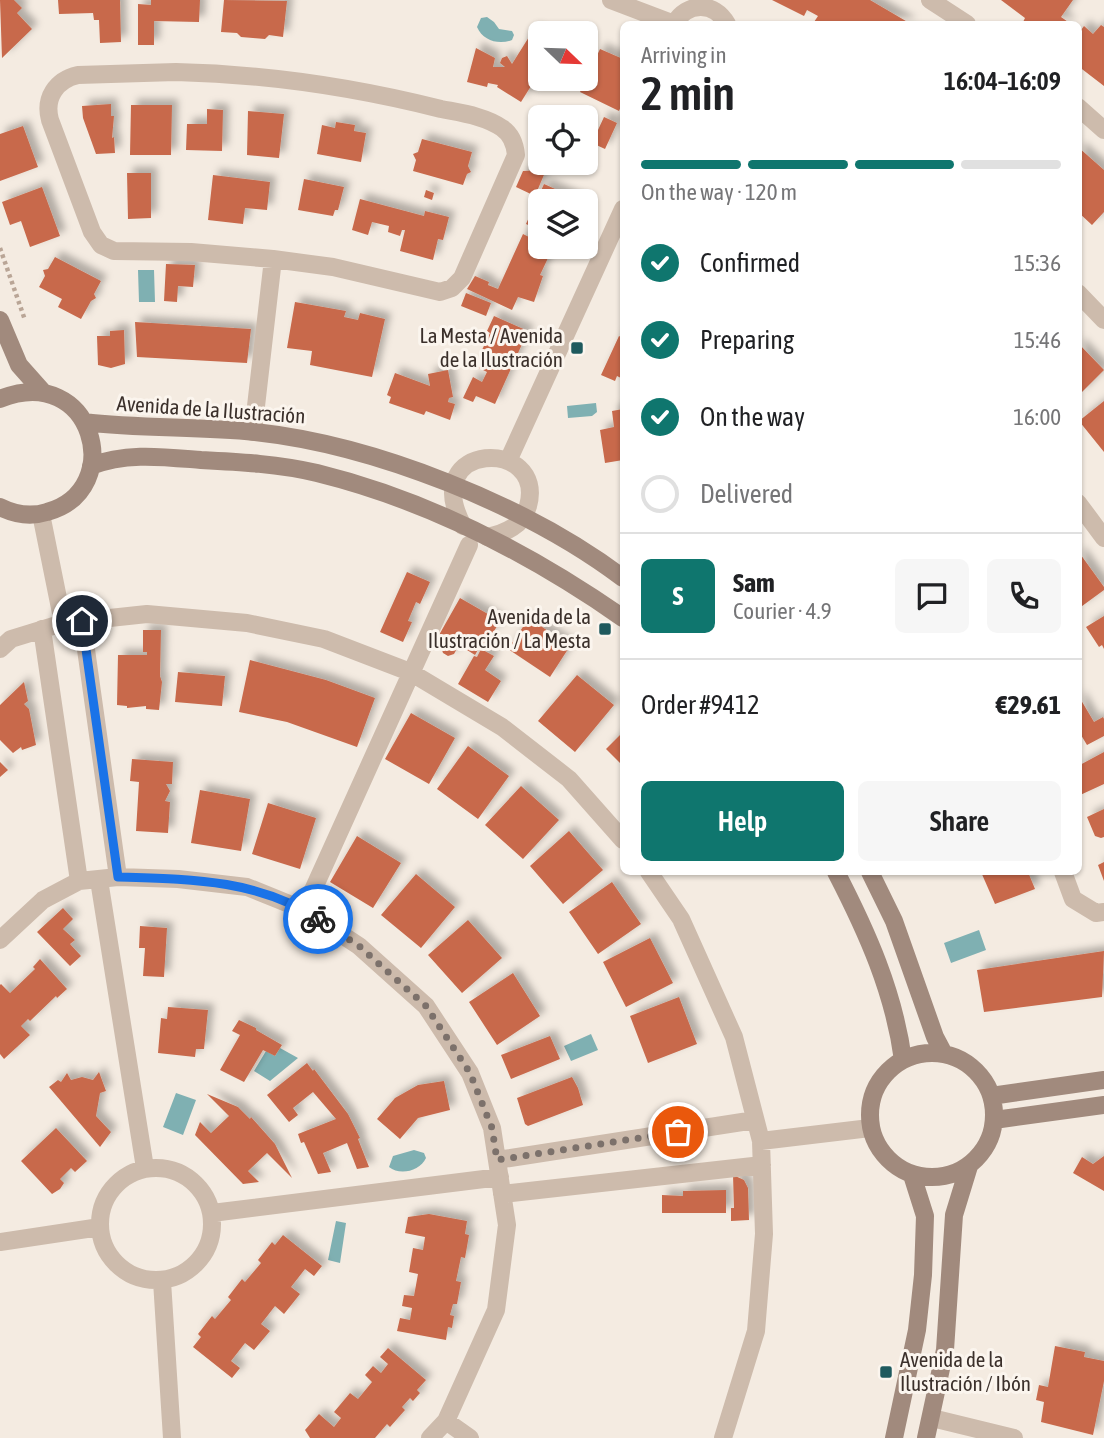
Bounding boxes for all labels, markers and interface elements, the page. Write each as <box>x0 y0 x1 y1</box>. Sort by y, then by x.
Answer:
north arrow <box>528 21 598 91</box>
map controls <box>528 21 598 259</box>
text: Arriving in <box>641 42 727 68</box>
text: 16:04–16:09 <box>944 66 1061 96</box>
text: 2 min <box>641 67 735 120</box>
button: locate <box>528 105 598 175</box>
text: On the way · 120 m <box>641 179 797 205</box>
button: layers <box>528 189 598 259</box>
icon: check <box>641 244 679 282</box>
text: Confirmed <box>700 248 800 278</box>
text: 15:36 <box>1014 250 1061 276</box>
icon: check <box>641 321 679 359</box>
place label: La Mesta / Avenida de la Ilustración <box>420 323 563 371</box>
text: Preparing <box>700 325 794 355</box>
text: 15:46 <box>1014 327 1061 353</box>
marker: La Mesta / Avenida de la Ilustración <box>569 340 585 356</box>
street label: Avenida de la Ilustración <box>116 390 306 428</box>
icon: check <box>641 398 679 436</box>
text: On the way <box>700 402 805 432</box>
text: 16:00 <box>1013 404 1061 430</box>
text: Delivered <box>700 479 793 509</box>
button: chat <box>895 559 969 633</box>
button: phone <box>987 559 1061 633</box>
text: Sam <box>733 568 775 598</box>
text: S <box>673 581 683 611</box>
pin <box>52 591 112 651</box>
text: Courier · 4.9 <box>733 598 832 624</box>
icon: home <box>63 602 101 640</box>
place label: Avenida de la Ilustración / La Mesta <box>428 604 591 652</box>
marker: Avenida de la Ilustración / La Mesta <box>597 621 613 637</box>
text: Order #9412 <box>641 690 760 720</box>
text: €29.61 <box>996 690 1061 720</box>
button: Help <box>641 781 844 861</box>
button: Share <box>858 781 1061 861</box>
courier <box>283 884 353 954</box>
icon: bike <box>299 900 337 938</box>
pin <box>648 1102 708 1162</box>
icon: bag <box>659 1113 697 1151</box>
place label: Avenida de la Ilustración / Ibón <box>900 1347 1031 1395</box>
marker: Avenida de la Ilustración / Ibón <box>878 1364 894 1380</box>

